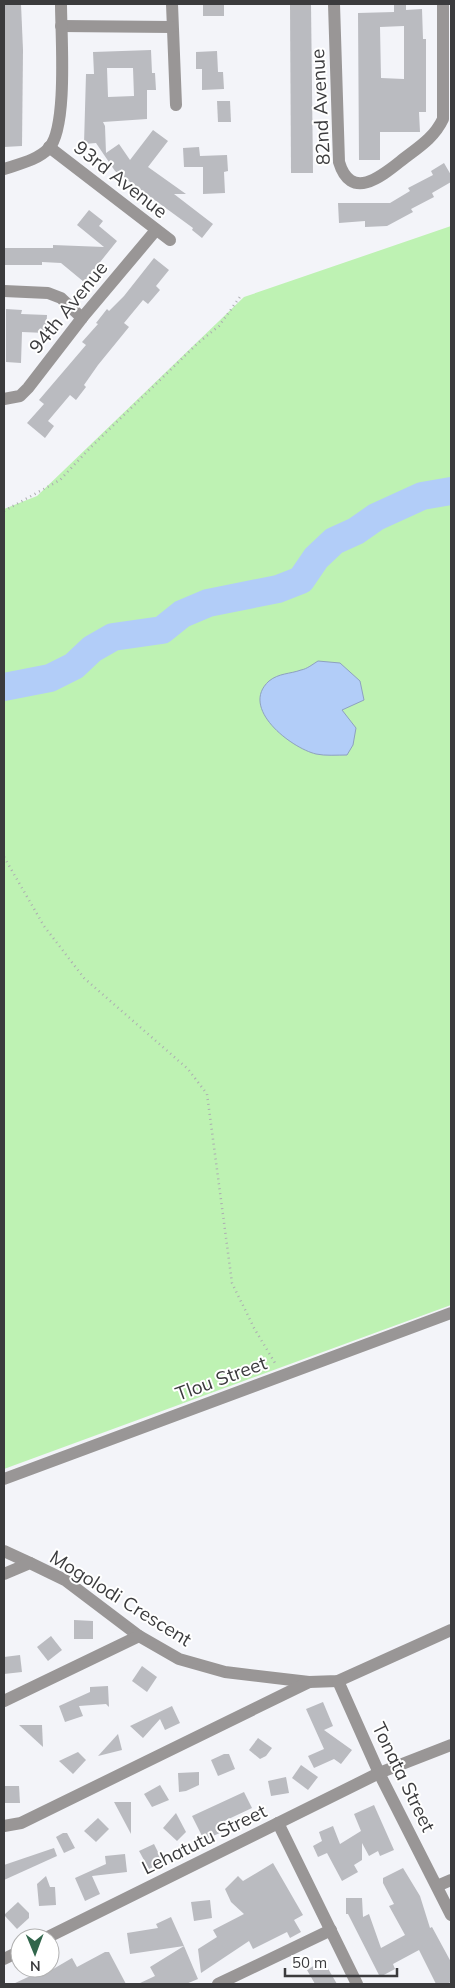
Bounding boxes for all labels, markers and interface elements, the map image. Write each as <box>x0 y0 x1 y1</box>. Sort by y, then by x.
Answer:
street label: 82nd Avenue <box>305 48 335 166</box>
street label: 93rd Avenue <box>69 135 173 223</box>
street label: 94th Avenue <box>24 256 112 358</box>
street label: Tlou Street <box>172 1350 270 1406</box>
street label: Mogolodi Crescent <box>46 1545 197 1651</box>
street label: Tonata Street <box>367 1718 441 1836</box>
street label: Lehatutu Street <box>138 1798 271 1880</box>
north arrow <box>10 1928 60 1978</box>
scale bar <box>285 1946 398 1978</box>
text: 50 m <box>292 1953 327 1972</box>
text: N <box>30 1957 41 1975</box>

